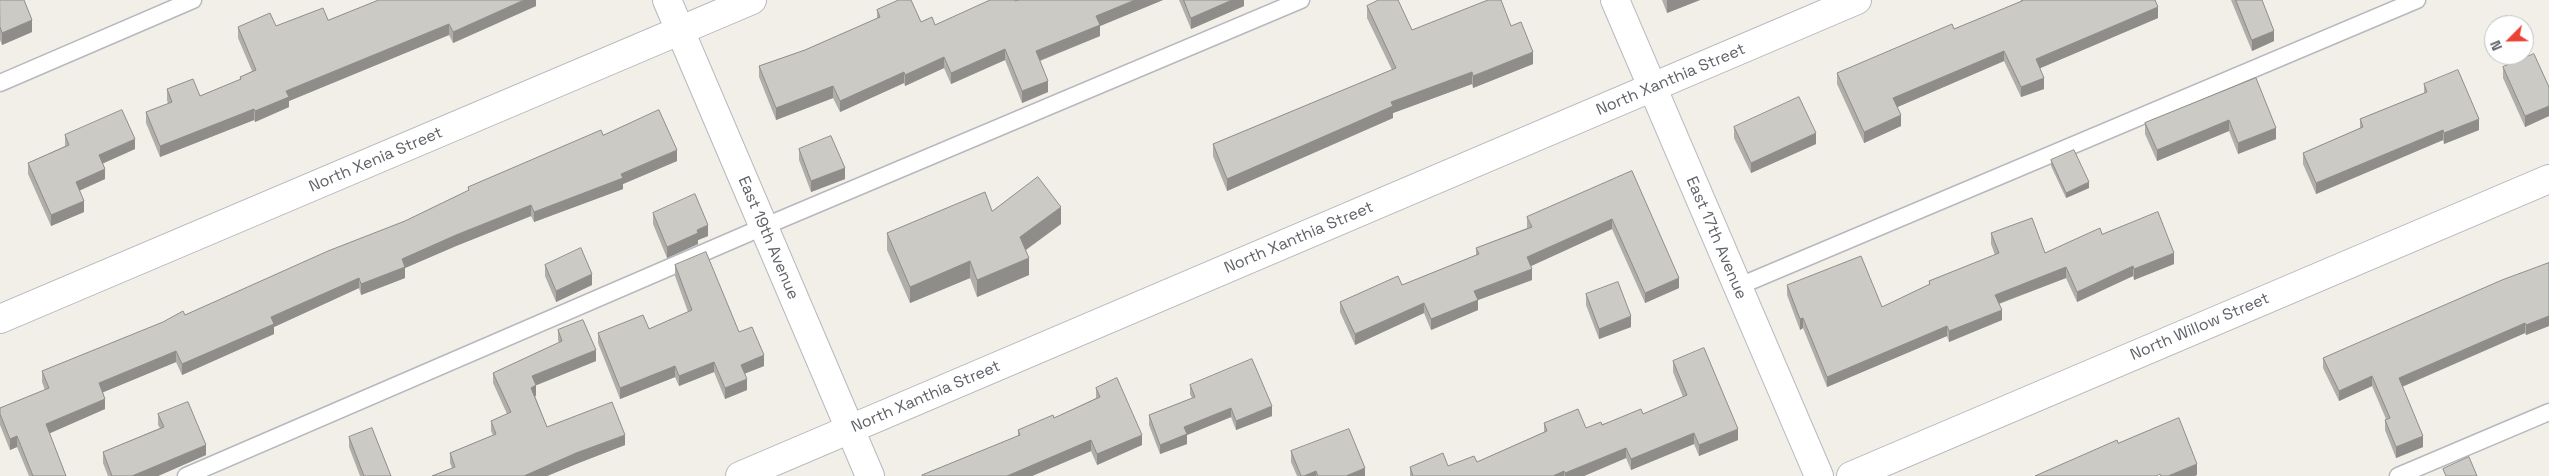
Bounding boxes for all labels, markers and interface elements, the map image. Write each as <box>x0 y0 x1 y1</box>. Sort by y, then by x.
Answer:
north arrow <box>2484 15 2534 65</box>
text: N <box>2486 38 2506 53</box>
street label: North Xanthia Street <box>1594 40 1748 120</box>
street label: North Xenia Street <box>306 123 446 197</box>
street label: East 19th Avenue <box>733 173 803 303</box>
street label: East 17th Avenue <box>1681 174 1751 302</box>
street label: North Xanthia Street <box>1222 198 1376 278</box>
street label: North Willow Street <box>2128 289 2272 365</box>
street label: North Xanthia Street <box>849 357 1003 437</box>

